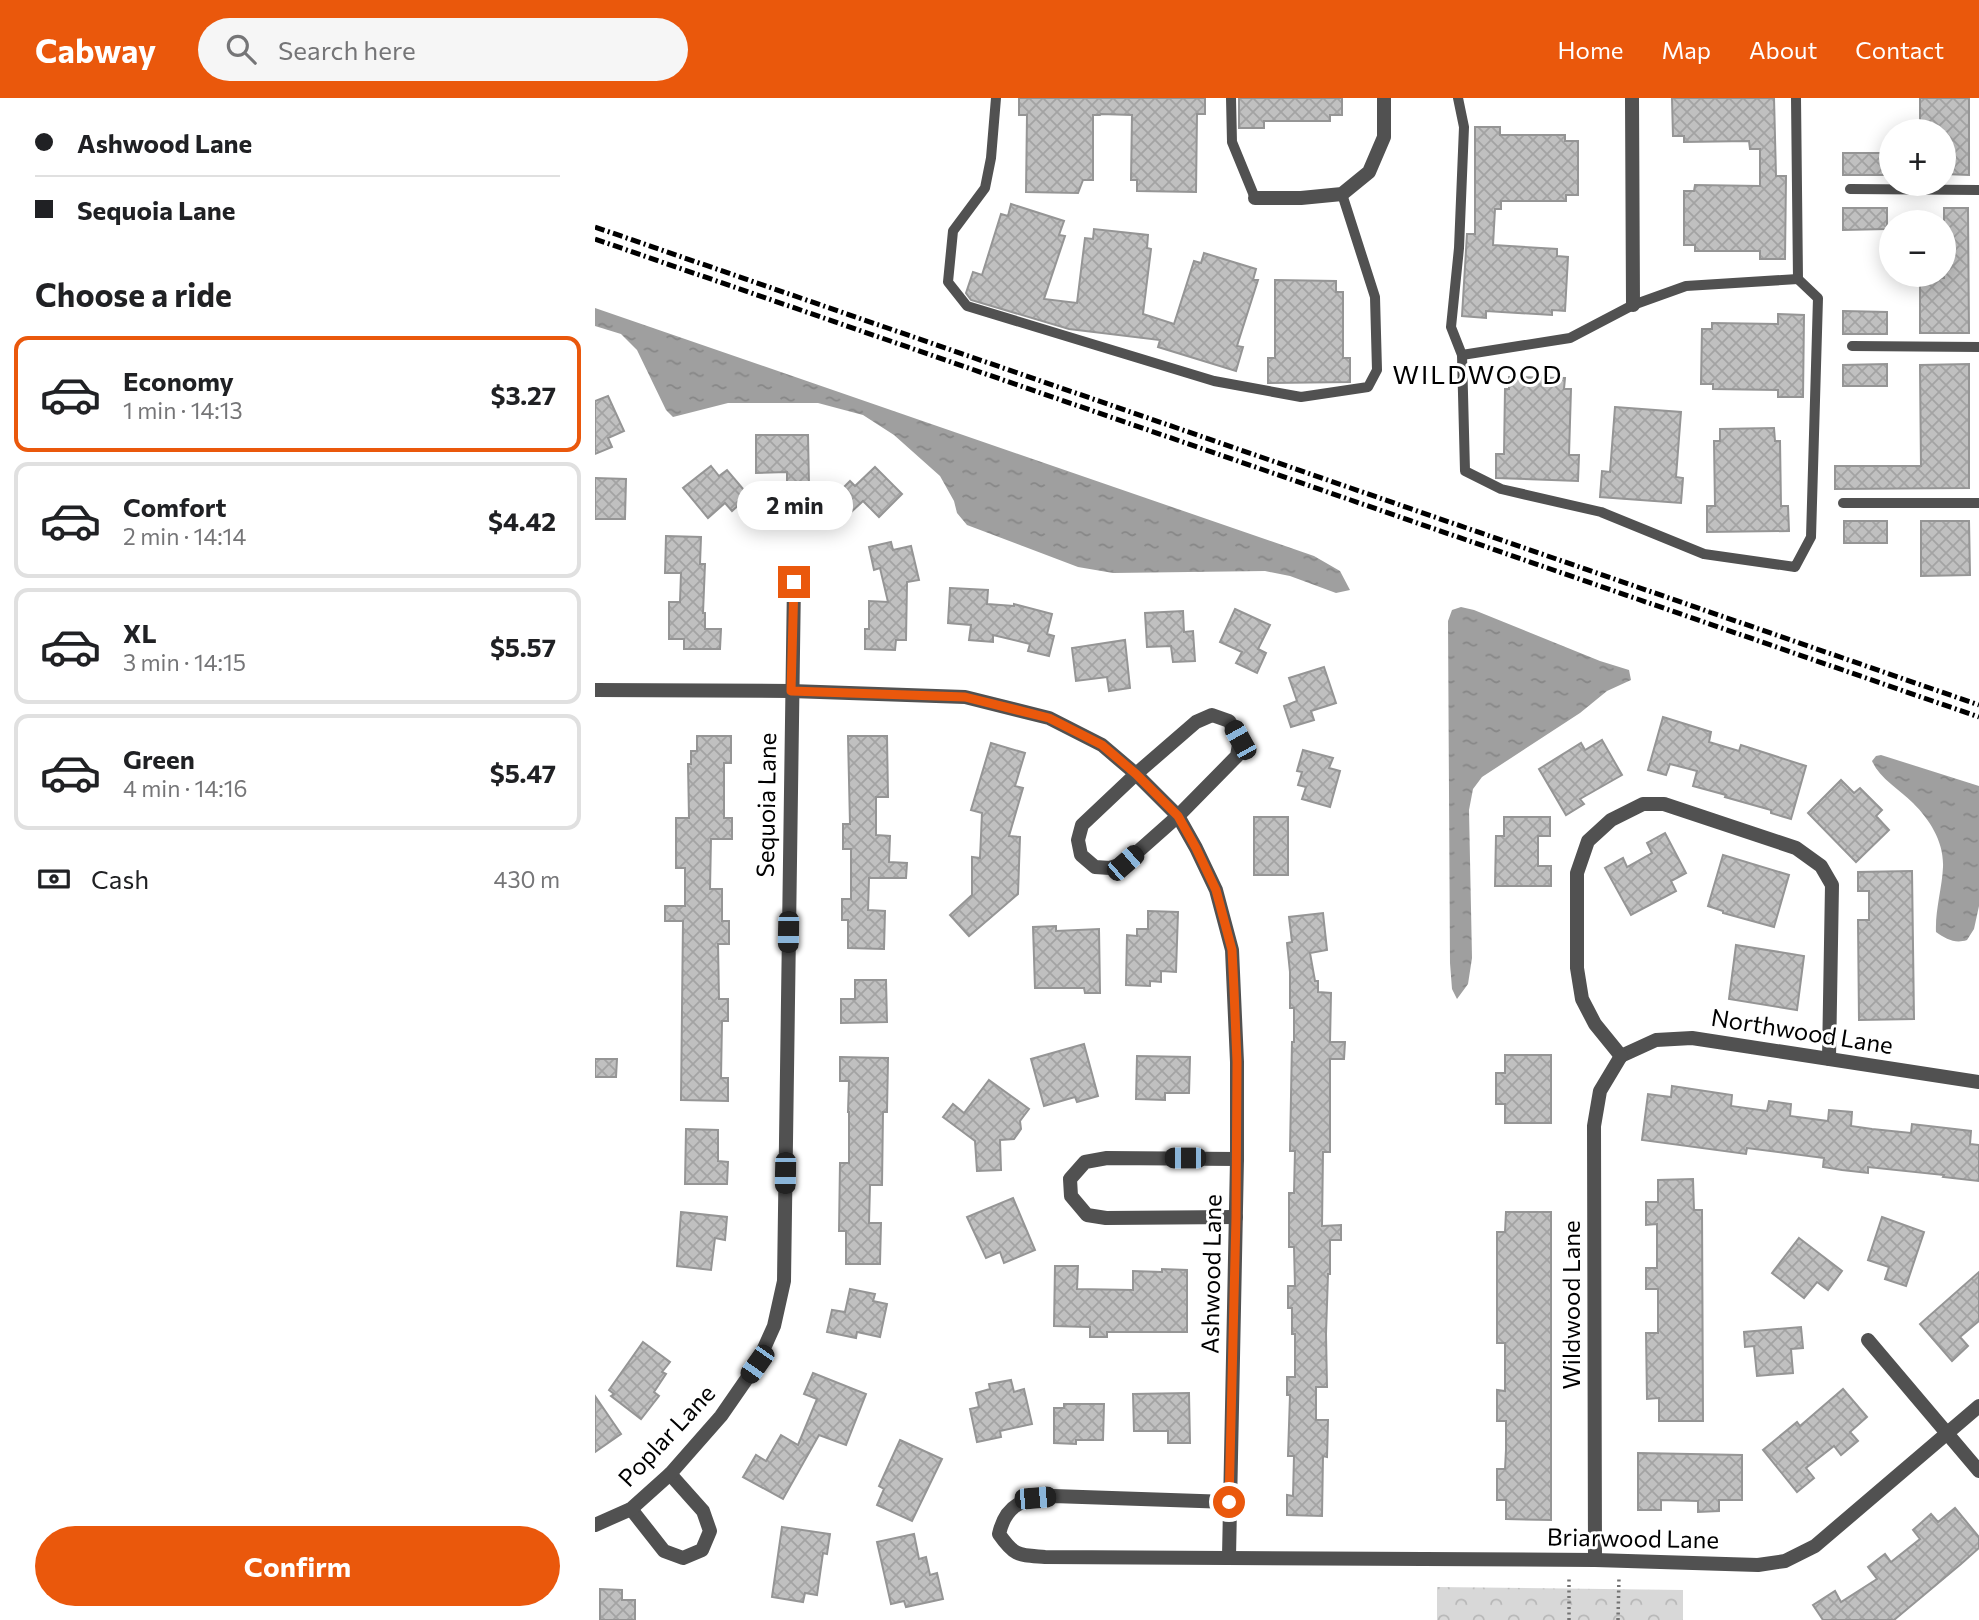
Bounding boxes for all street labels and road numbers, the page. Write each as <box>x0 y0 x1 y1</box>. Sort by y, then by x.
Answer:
street label: Sequoia Lane <box>750 732 781 877</box>
street label: Northwood Lane <box>1709 1002 1895 1059</box>
street label: Ashwood Lane <box>1195 1194 1226 1354</box>
street label: Wildwood Lane <box>1556 1220 1585 1390</box>
street label: Poplar Lane <box>611 1378 720 1492</box>
street label: Briarwood Lane <box>1547 1522 1719 1553</box>

